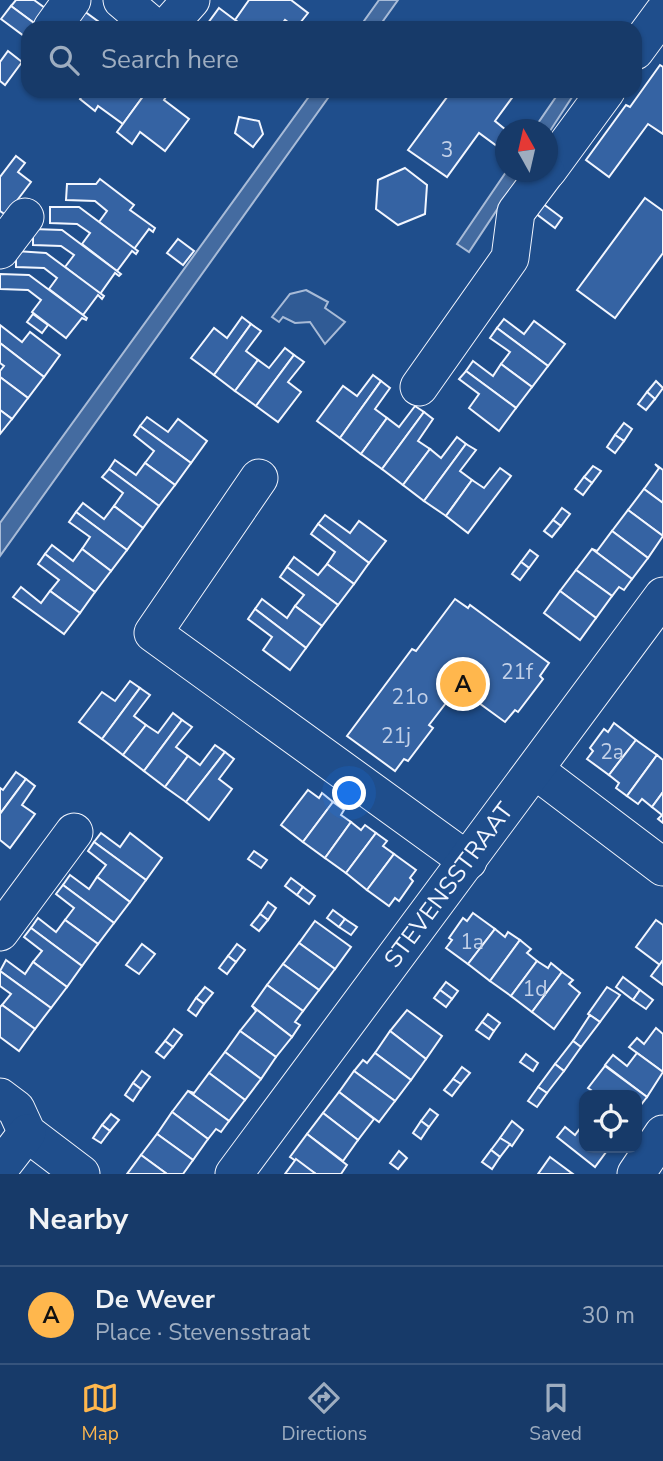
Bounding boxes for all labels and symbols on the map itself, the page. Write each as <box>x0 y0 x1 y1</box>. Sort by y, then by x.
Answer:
north arrow <box>495 119 558 182</box>
house number: 3 <box>441 136 453 164</box>
pin: A <box>440 658 486 710</box>
house number: 21f <box>501 658 534 686</box>
house number: 21o <box>392 683 428 711</box>
house number: 21j <box>381 722 411 750</box>
house number: 2a <box>600 738 624 766</box>
your location <box>332 776 366 810</box>
street label: STEVENSSTRAAT <box>377 795 521 974</box>
house number: 1a <box>460 928 484 956</box>
house number: 1d <box>523 975 547 1003</box>

